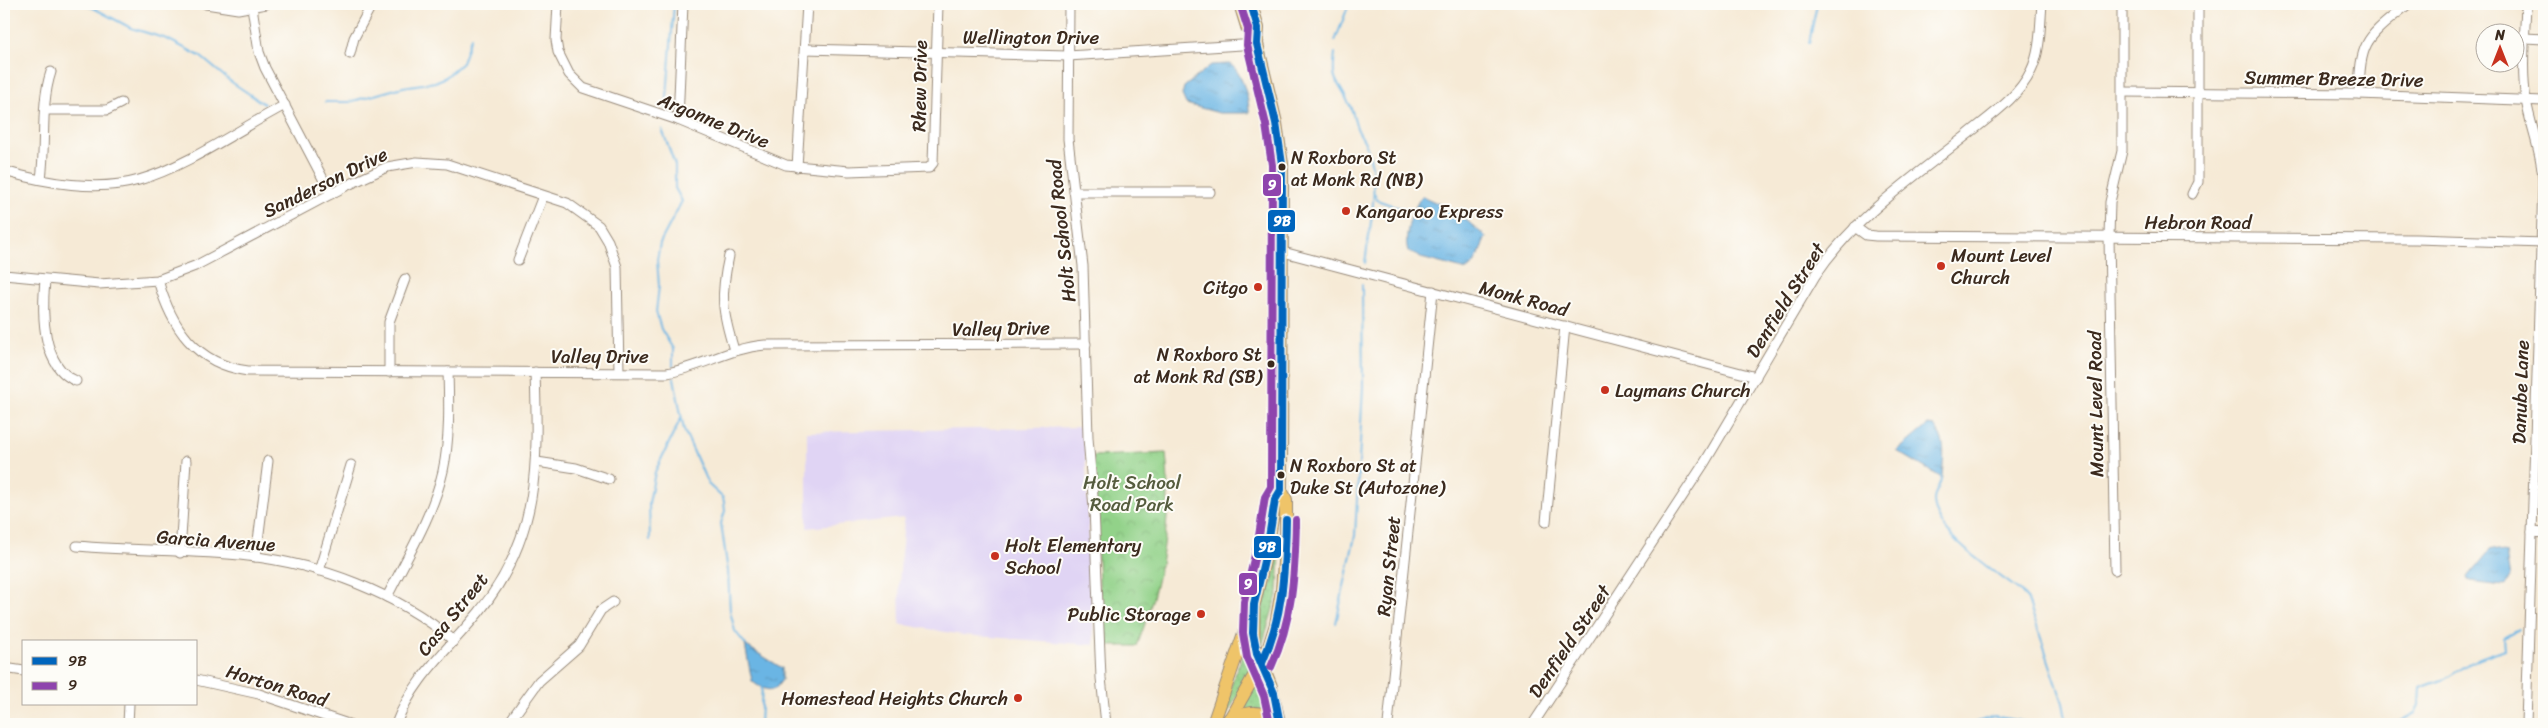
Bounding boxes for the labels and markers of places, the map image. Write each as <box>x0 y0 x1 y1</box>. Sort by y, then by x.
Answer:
place label: N Roxboro St at Monk Rd (NB) <box>1291 142 1424 196</box>
marker: N Roxboro St at Monk Rd (NB) <box>1277 162 1287 172</box>
place label: Kangaroo Express <box>1356 195 1504 228</box>
marker: Kangaroo Express <box>1340 205 1352 217</box>
place label: Mount Level Church <box>1951 239 2052 294</box>
marker: Mount Level Church <box>1935 260 1947 272</box>
place label: Citgo <box>1203 271 1248 304</box>
marker: Citgo <box>1252 281 1264 293</box>
place label: N Roxboro St at Monk Rd (SB) <box>1134 339 1264 393</box>
marker: N Roxboro St at Monk Rd (SB) <box>1266 359 1276 369</box>
place label: Laymans Church <box>1615 374 1751 407</box>
marker: Laymans Church <box>1599 384 1611 396</box>
place label: N Roxboro St at Duke St (Autozone) <box>1290 450 1446 504</box>
marker: N Roxboro St at Duke St (Autozone) <box>1276 470 1286 480</box>
place label: Holt Elementary School <box>1005 529 1141 584</box>
marker: Holt Elementary School <box>989 550 1001 562</box>
place label: Public Storage <box>1067 598 1191 631</box>
marker: Public Storage <box>1195 608 1207 620</box>
place label: Homestead Heights Church <box>781 682 1008 715</box>
marker: Homestead Heights Church <box>1012 692 1024 704</box>

